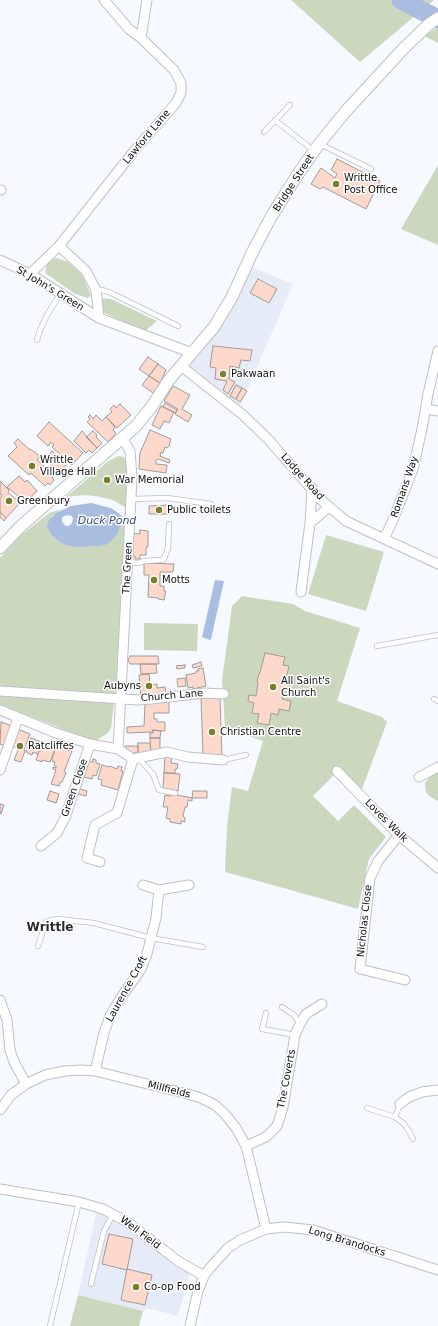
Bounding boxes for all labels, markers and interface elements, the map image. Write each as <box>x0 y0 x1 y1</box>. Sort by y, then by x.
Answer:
street label: Lawford Lane <box>121 107 173 167</box>
street label: Bridge Street <box>271 152 317 214</box>
place label: Writtle Post Office <box>344 172 397 196</box>
marker: Writtle Post Office <box>331 179 341 189</box>
street label: St John's Green <box>14 264 86 314</box>
place label: Pakwaan <box>231 368 275 380</box>
marker: Pakwaan <box>218 369 228 379</box>
street label: Lodge Road <box>278 451 326 503</box>
place label: Writtle Village Hall <box>40 454 96 478</box>
street label: Romans Way <box>389 455 421 519</box>
marker: Writtle Village Hall <box>27 461 37 471</box>
place label: War Memorial <box>115 474 184 486</box>
marker: War Memorial <box>102 475 112 485</box>
place label: Greenbury <box>17 495 70 507</box>
marker: Greenbury <box>4 496 14 506</box>
place label: Public toilets <box>167 504 231 516</box>
marker: Public toilets <box>154 505 164 515</box>
water label: Duck Pond <box>78 514 136 528</box>
street label: The Green <box>121 542 135 594</box>
place label: Motts <box>162 574 190 586</box>
marker: Motts <box>149 575 159 585</box>
place label: All Saint's Church <box>281 675 330 698</box>
place label: Aubyns <box>104 680 141 692</box>
marker: Aubyns <box>144 681 154 691</box>
marker: All Saint's Church <box>268 682 278 692</box>
street label: Church Lane <box>140 687 204 705</box>
place label: Christian Centre <box>220 726 301 738</box>
marker: Christian Centre <box>207 727 217 737</box>
place label: Ratcliffes <box>28 740 74 752</box>
marker: Ratcliffes <box>15 741 25 751</box>
street label: Green Close <box>59 757 91 819</box>
street label: Loves Walk <box>362 797 410 845</box>
street label: Nicholas Close <box>355 884 375 958</box>
district label: Writtle <box>27 921 73 935</box>
street label: Laurence Croft <box>104 954 150 1024</box>
street label: The Coverts <box>275 1048 299 1110</box>
street label: Millfields <box>146 1079 192 1101</box>
street label: Well Field <box>118 1214 162 1252</box>
street label: Long Brandocks <box>307 1225 387 1259</box>
place label: Co-op Food <box>144 1281 201 1293</box>
marker: Co-op Food <box>131 1282 141 1292</box>

